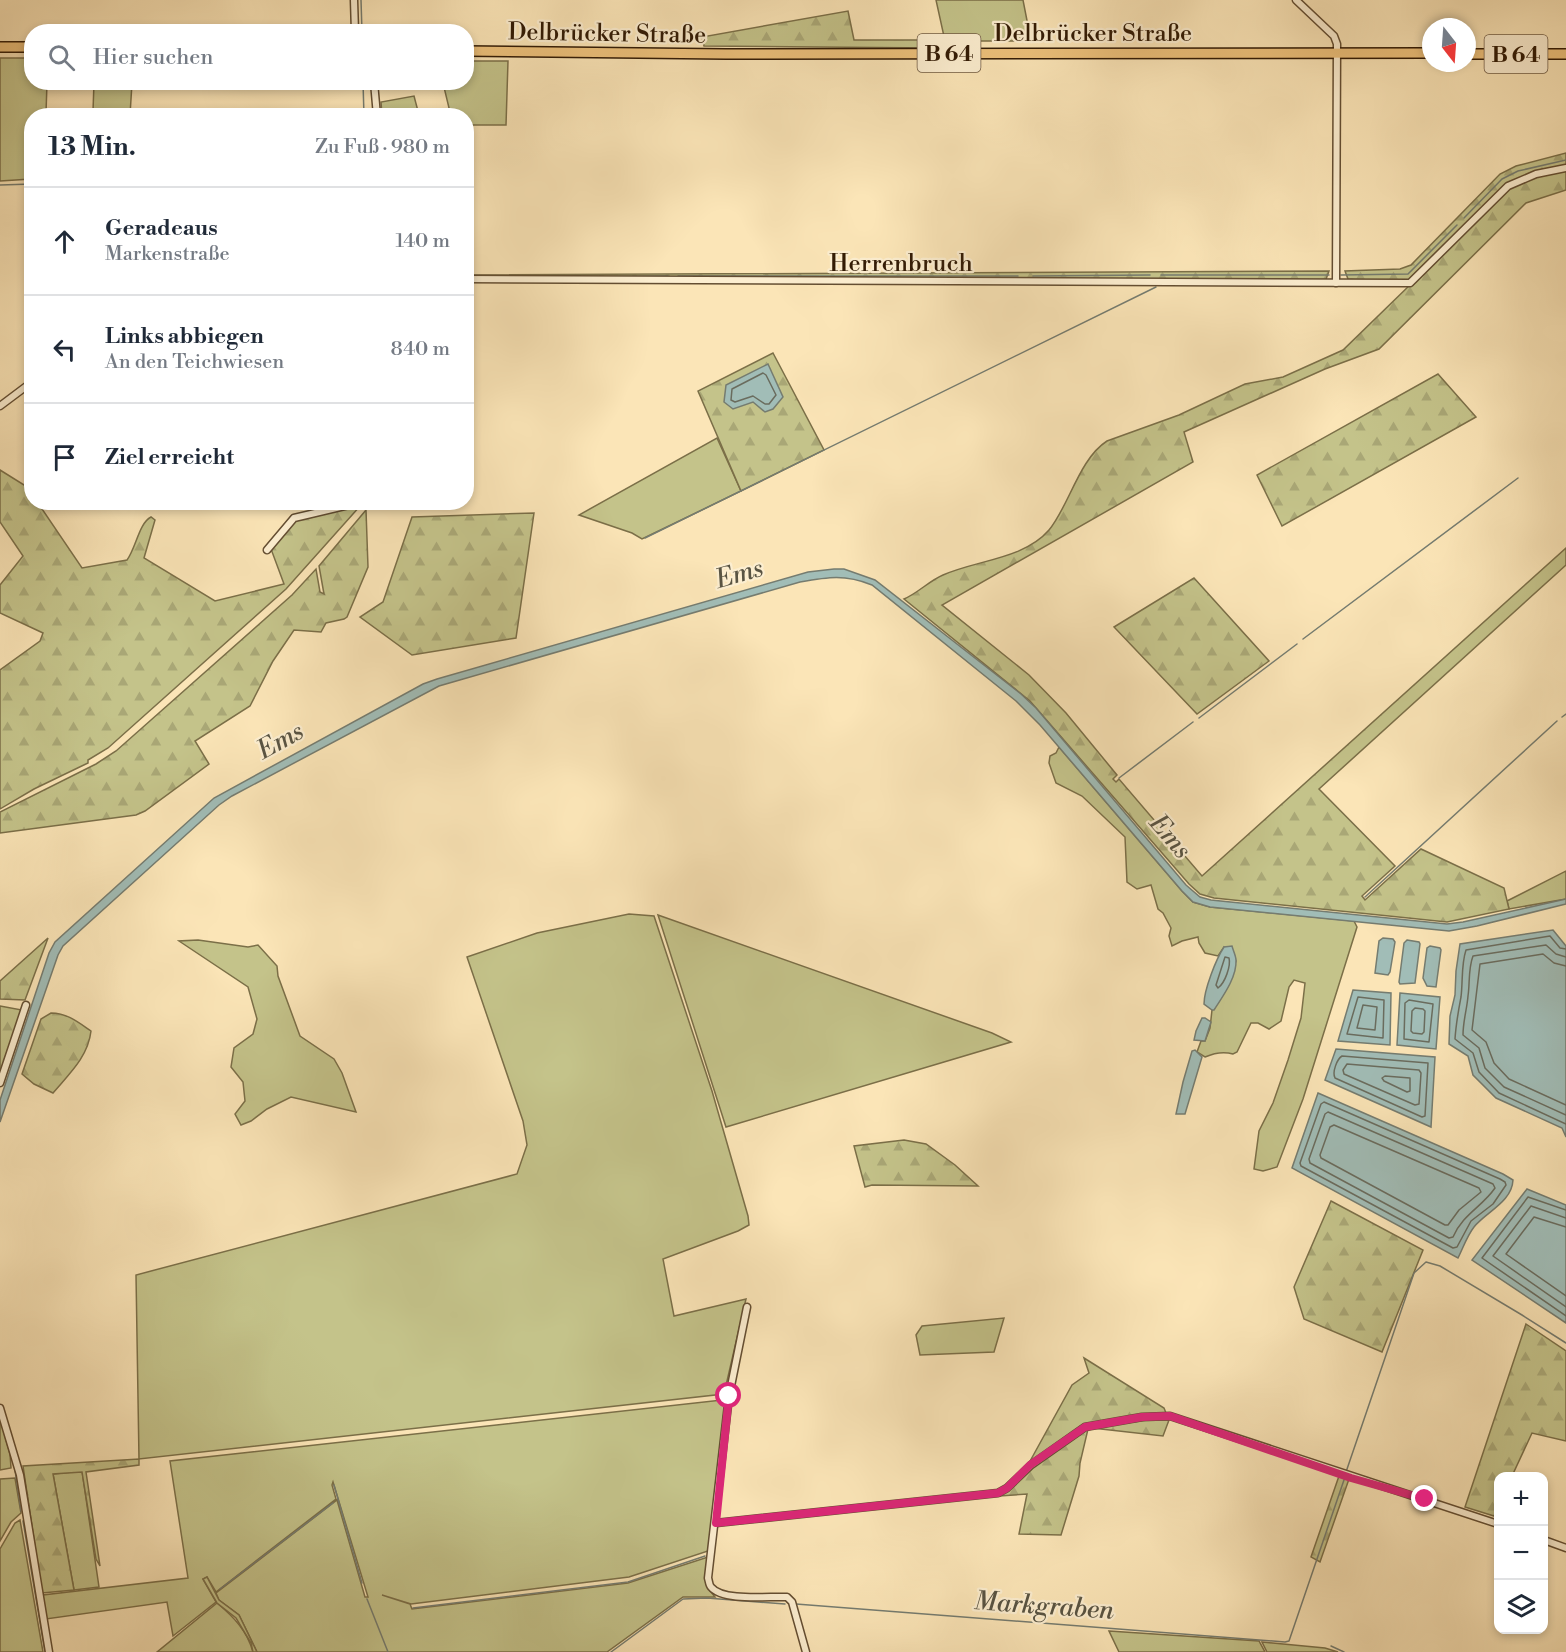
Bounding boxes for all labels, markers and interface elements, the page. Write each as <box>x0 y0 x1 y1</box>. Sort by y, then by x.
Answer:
street label: Delbrücker Straße <box>508 17 706 51</box>
north arrow <box>1422 18 1476 72</box>
street label: Delbrücker Straße <box>994 19 1192 49</box>
search box <box>24 24 474 90</box>
road number: B 64 <box>918 34 980 72</box>
road number: B 64 <box>1484 35 1547 73</box>
icon: search <box>45 41 78 74</box>
text: Hier suchen <box>93 44 213 71</box>
text: 13 Min. <box>48 131 136 163</box>
text: Zu Fuß · 980 m <box>315 135 450 160</box>
text: Geradeaus <box>105 215 218 242</box>
icon: ahead <box>48 225 81 258</box>
text: 140 m <box>395 229 450 254</box>
text: Markenstraße <box>105 242 230 267</box>
street label: Herrenbruch <box>829 249 973 279</box>
text: Links abbiegen <box>105 323 264 350</box>
icon: left <box>48 333 81 366</box>
text: 840 m <box>391 337 450 362</box>
text: An den Teichwiesen <box>105 350 284 375</box>
icon: arrive <box>48 441 81 474</box>
text: Ziel erreicht <box>105 444 234 471</box>
water label: Ems <box>711 552 767 596</box>
water label: Ems <box>251 715 309 767</box>
water label: Ems <box>1142 807 1198 865</box>
route start <box>715 1382 741 1408</box>
map controls <box>1494 1472 1548 1634</box>
button: + <box>1494 1472 1548 1526</box>
route end <box>1411 1485 1437 1511</box>
button: − <box>1494 1526 1548 1580</box>
button: layers <box>1494 1580 1548 1634</box>
water label: Markgraben <box>973 1585 1115 1627</box>

